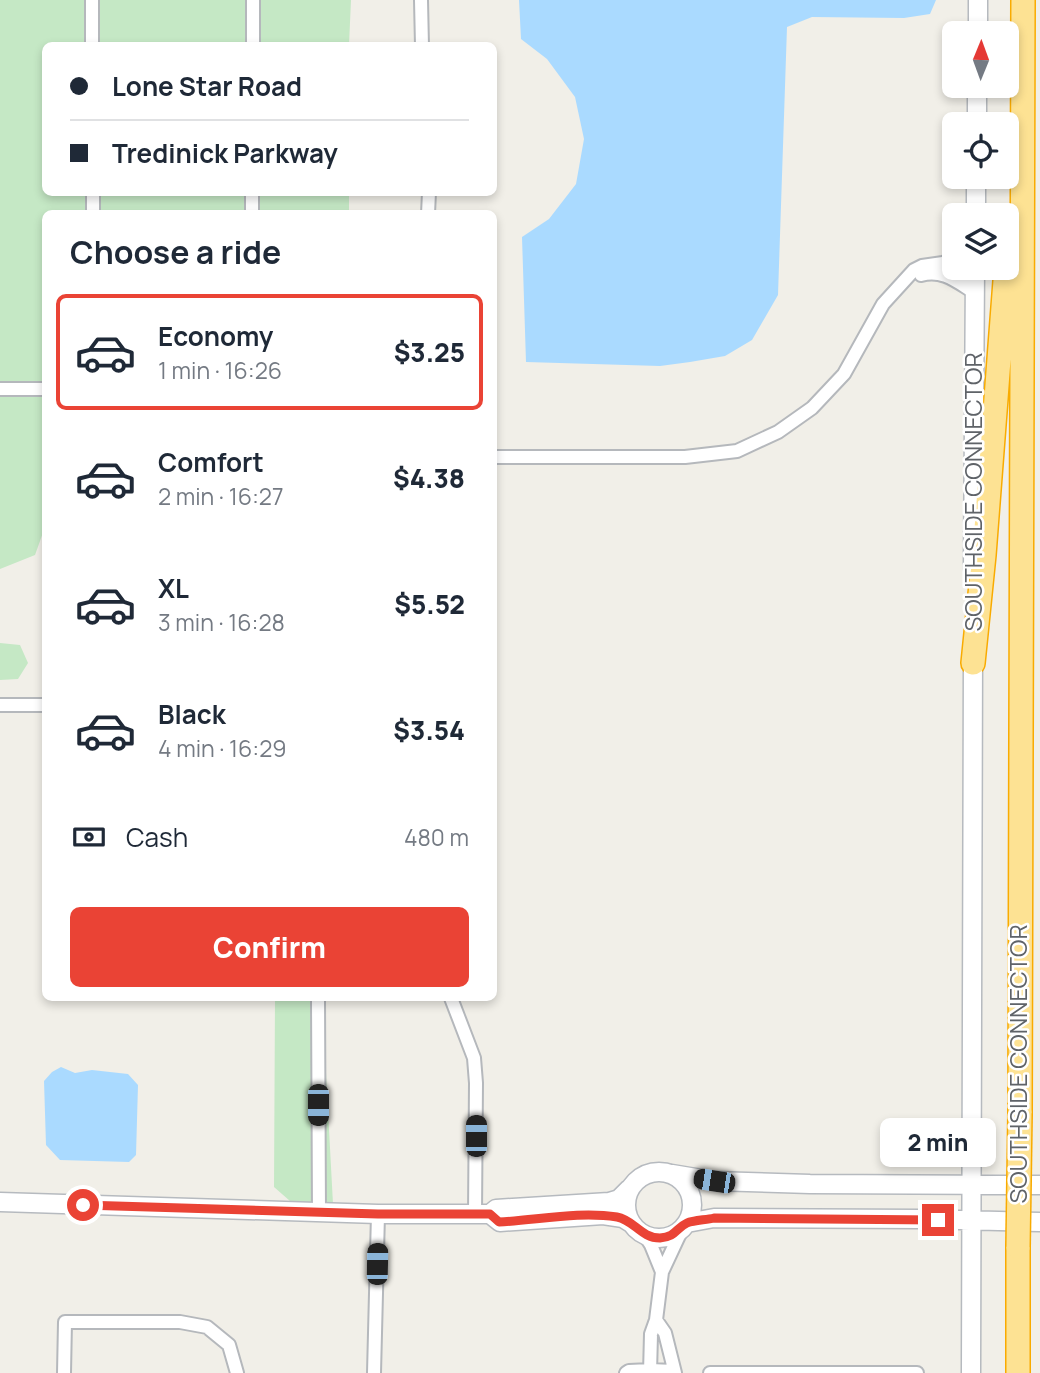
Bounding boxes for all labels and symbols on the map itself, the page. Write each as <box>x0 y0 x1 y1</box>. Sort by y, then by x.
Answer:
north arrow <box>942 21 1018 98</box>
street label: SOUTHSIDE CONNECTOR <box>956 352 989 632</box>
street label: SOUTHSIDE CONNECTOR <box>1001 924 1034 1204</box>
car <box>308 1084 329 1126</box>
car <box>466 1115 487 1157</box>
callout: 2 min <box>880 1118 996 1168</box>
car <box>692 1167 737 1195</box>
route start <box>67 1189 99 1221</box>
route end <box>922 1204 954 1236</box>
car <box>367 1243 388 1285</box>

